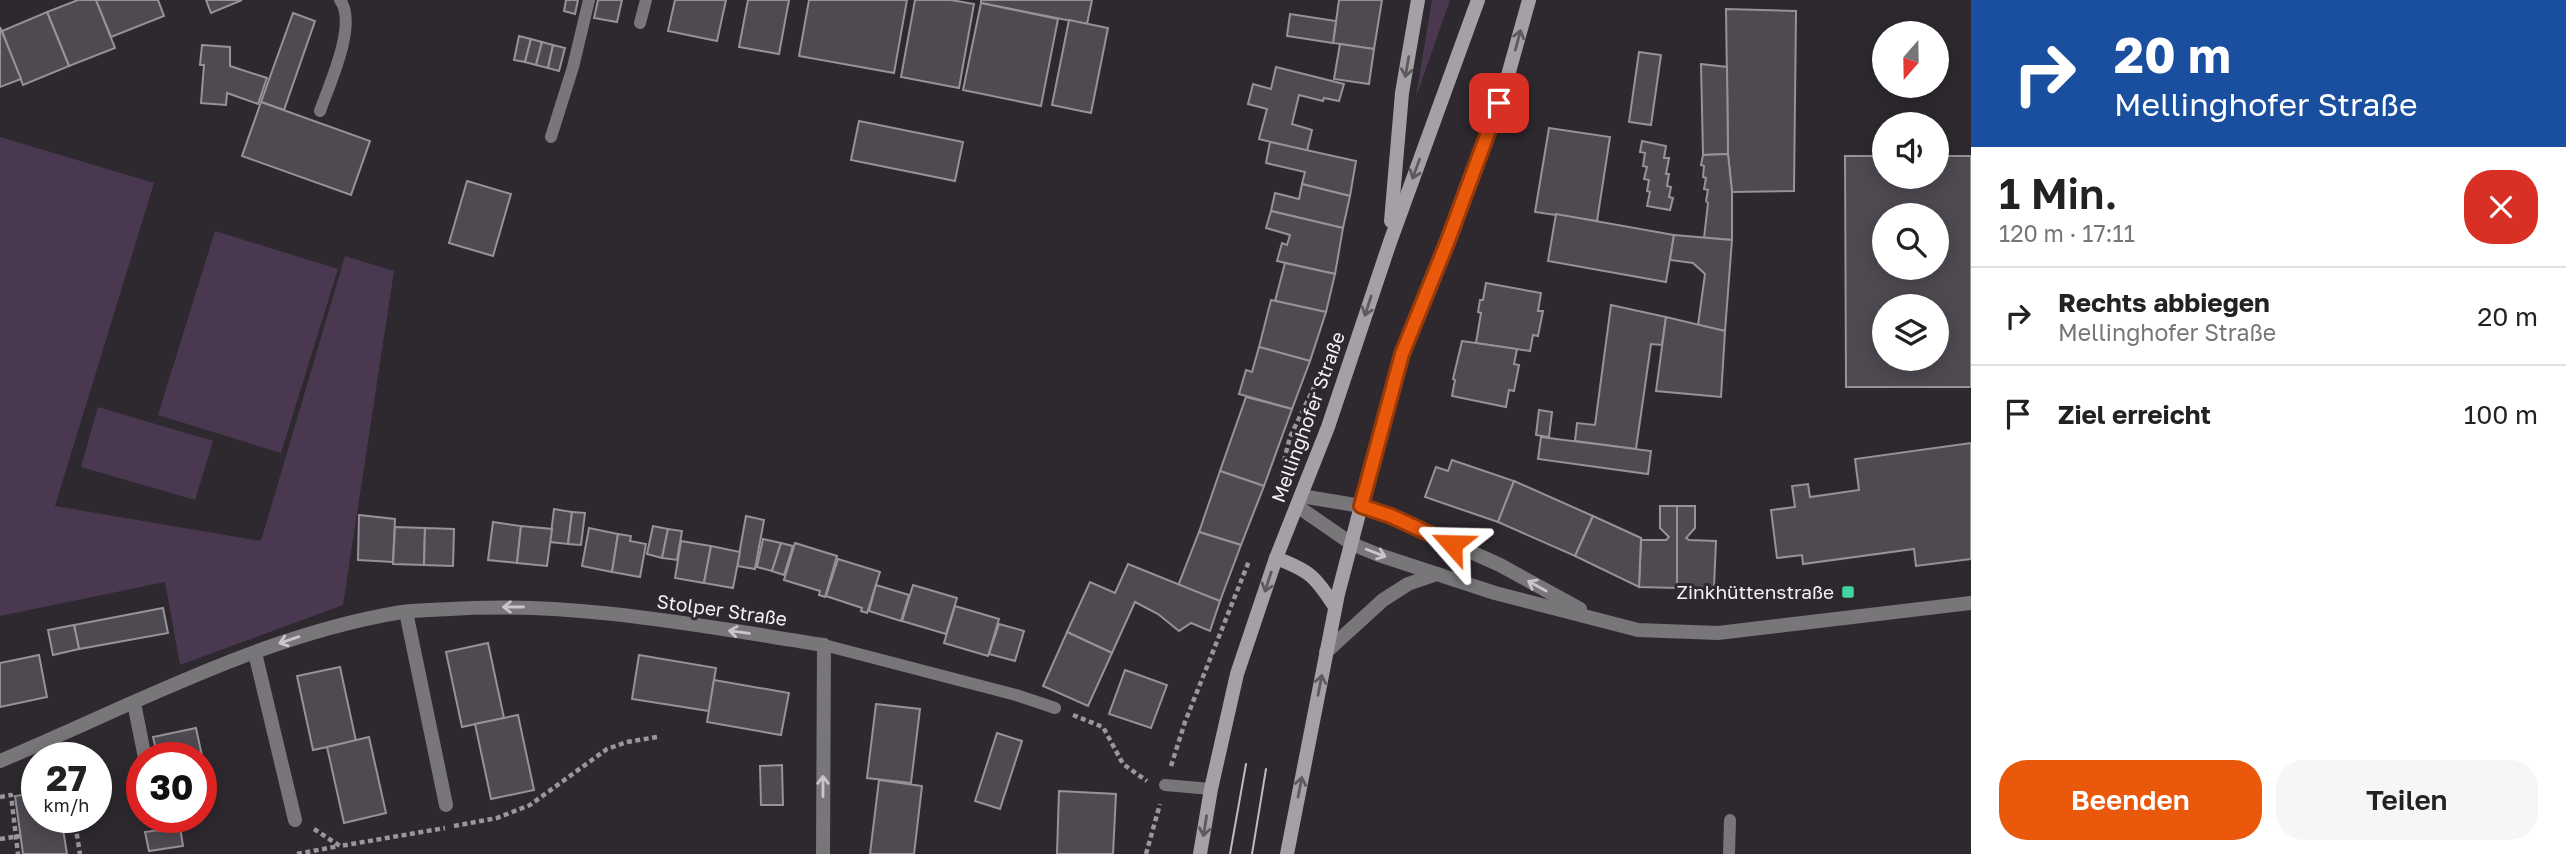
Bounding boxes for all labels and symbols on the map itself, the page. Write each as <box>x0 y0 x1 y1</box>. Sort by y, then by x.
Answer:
north arrow <box>1872 21 1950 98</box>
one-way arrow <box>1512 29 1525 51</box>
one-way arrow <box>1400 55 1413 78</box>
pin <box>1469 73 1529 133</box>
one-way arrow <box>1409 157 1421 179</box>
one-way arrow <box>1361 295 1373 317</box>
street label: Mellinghofer Straße <box>1266 328 1349 505</box>
position arrow <box>1415 507 1489 581</box>
one-way arrow <box>1365 548 1387 561</box>
one-way arrow <box>1261 571 1273 593</box>
one-way arrow <box>1527 579 1548 592</box>
place label: Zinkhüttenstraße <box>1677 580 1834 603</box>
marker: Zinkhüttenstraße <box>1840 584 1856 600</box>
street label: Stolper Straße <box>656 589 789 630</box>
one-way arrow <box>502 600 525 614</box>
one-way arrow <box>728 625 751 638</box>
one-way arrow <box>279 635 301 647</box>
one-way arrow <box>1313 674 1327 697</box>
speed limit sign: 30 <box>126 742 217 833</box>
one-way arrow <box>816 775 830 798</box>
one-way arrow <box>1294 776 1307 799</box>
one-way arrow <box>1198 814 1211 837</box>

